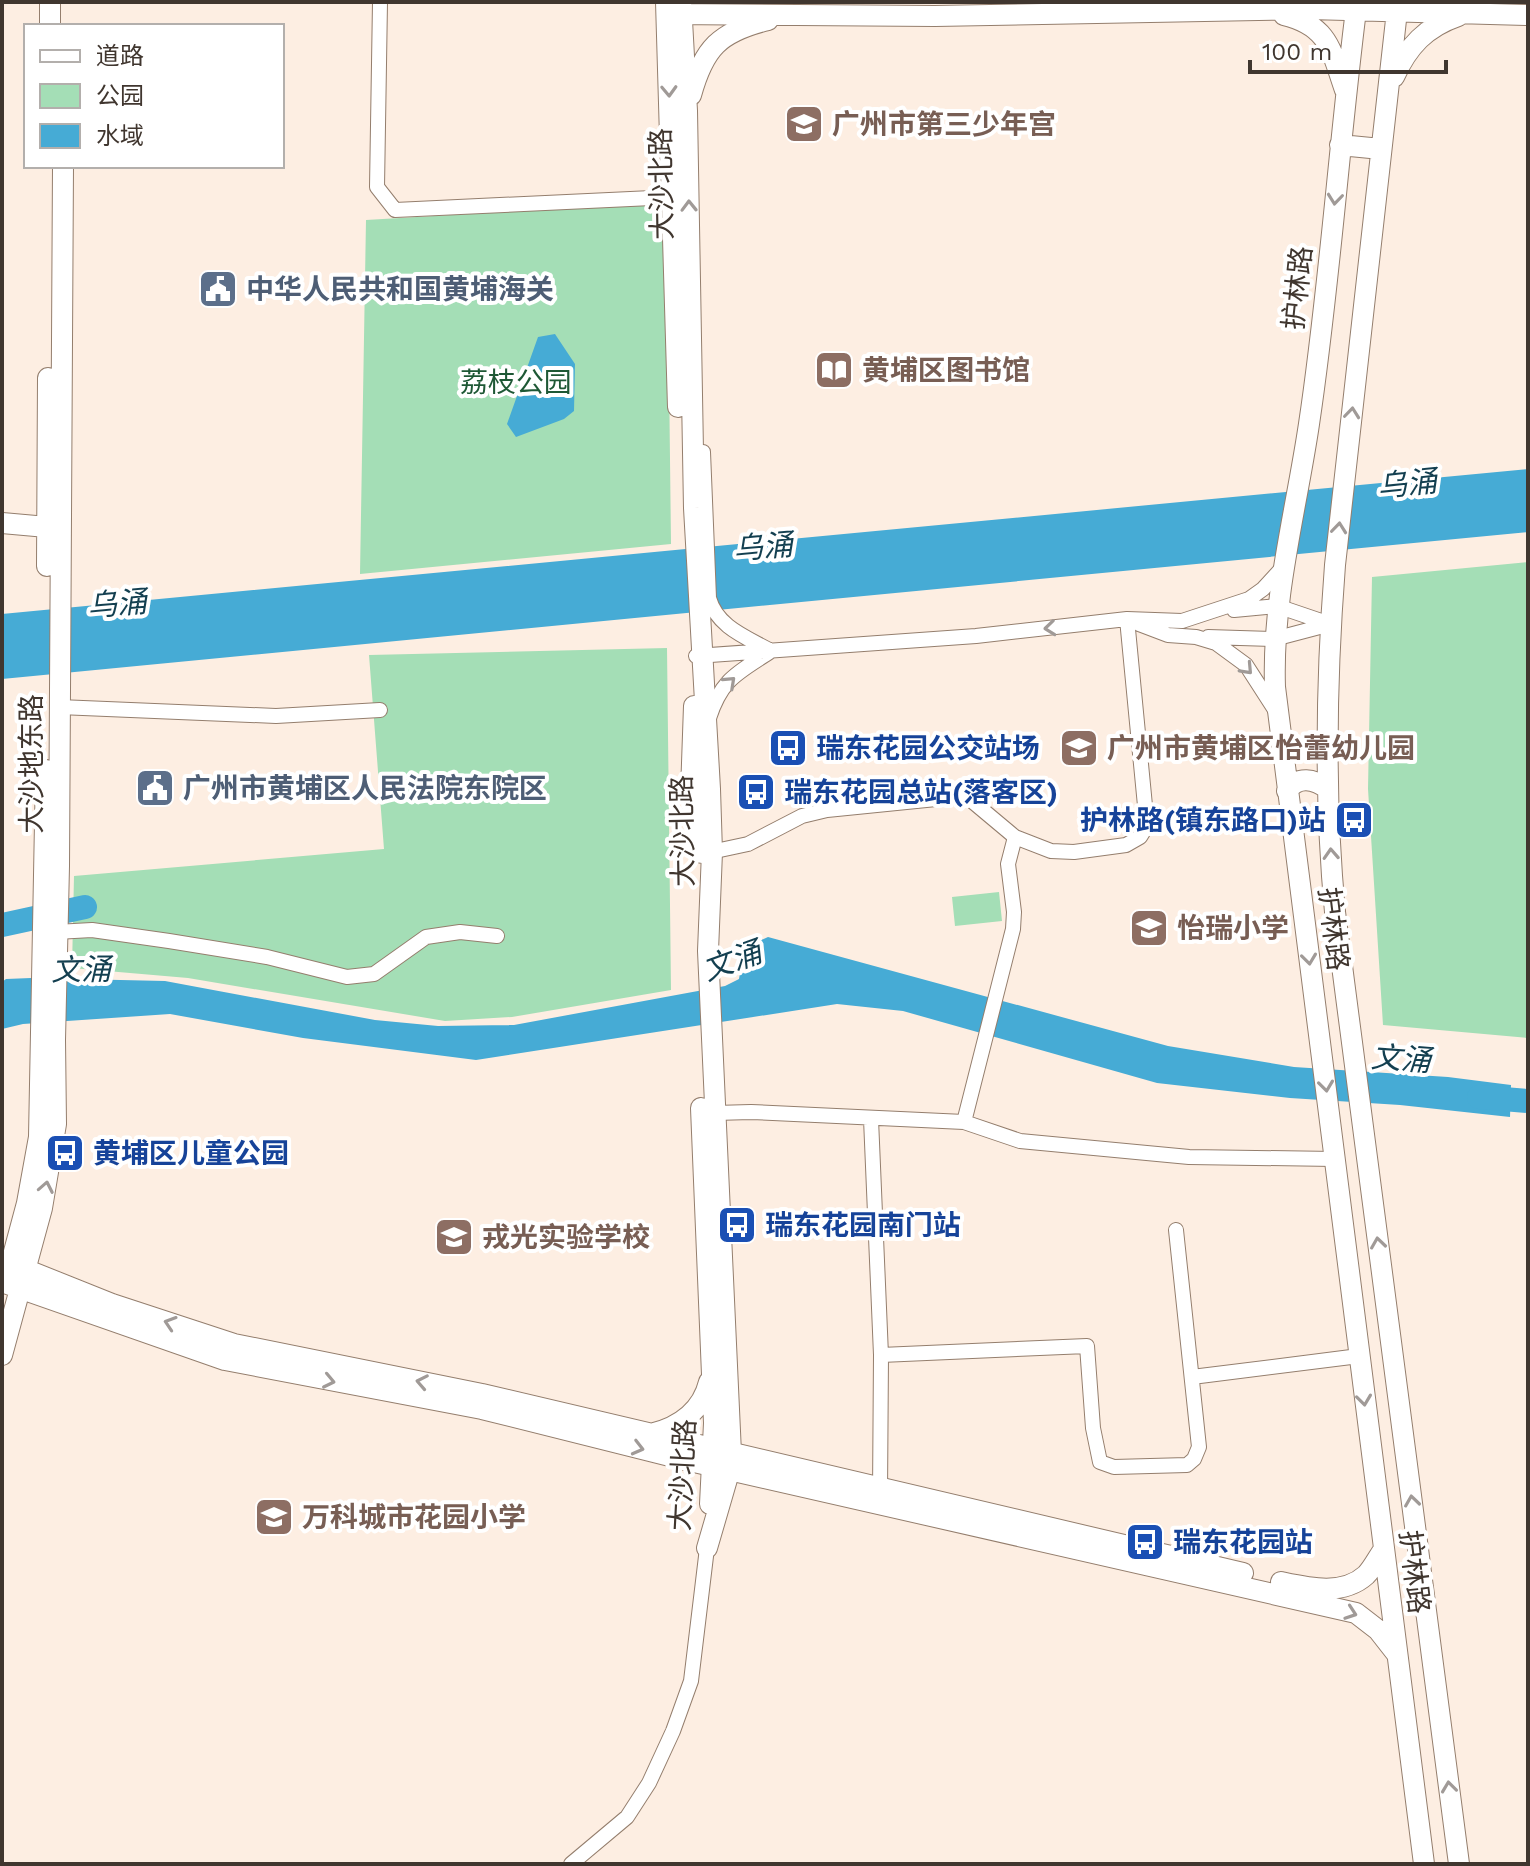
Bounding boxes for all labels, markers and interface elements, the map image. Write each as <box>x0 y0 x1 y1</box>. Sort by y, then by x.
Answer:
legend <box>24 24 284 168</box>
scale bar <box>1250 24 1446 74</box>
text: 100 m <box>1262 38 1332 66</box>
text: 道路 <box>96 42 144 70</box>
text: 公园 <box>96 82 144 110</box>
one-way arrow <box>660 85 677 98</box>
school or university icon: 广州市第三少年宫 <box>783 103 825 145</box>
place label: 广州市第三少年宫 <box>832 108 1056 141</box>
text: 水域 <box>96 122 144 150</box>
street label: 大沙北路 <box>644 128 679 240</box>
one-way arrow <box>1326 193 1343 206</box>
one-way arrow <box>680 199 698 212</box>
street label: 护林路 <box>1277 245 1318 332</box>
public building icon: 中华人民共和国黄埔海关 <box>197 268 239 310</box>
place label: 中华人民共和国黄埔海关 <box>246 273 554 306</box>
library icon: 黄埔区图书馆 <box>813 349 855 391</box>
place label: 黄埔区图书馆 <box>862 354 1030 387</box>
park label: 荔枝公园 <box>460 366 572 399</box>
one-way arrow <box>1343 406 1360 419</box>
water label: 乌涌 <box>1375 463 1442 504</box>
one-way arrow <box>1331 521 1348 534</box>
water label: 乌涌 <box>732 526 797 567</box>
water label: 乌涌 <box>86 583 151 624</box>
one-way arrow <box>1043 619 1056 636</box>
one-way arrow <box>1238 660 1253 674</box>
one-way arrow <box>720 677 735 691</box>
street label: 大沙地东路 <box>15 694 48 834</box>
bus stop icon: 瑞东花园公交站场 <box>767 727 809 769</box>
school or university icon: 广州市黄埔区怡蕾幼儿园 <box>1058 727 1100 769</box>
place label: 瑞东花园公交站场 <box>816 732 1040 765</box>
place label: 广州市黄埔区怡蕾幼儿园 <box>1107 732 1415 765</box>
public building icon: 广州市黄埔区人民法院东院区 <box>134 767 176 809</box>
bus stop icon: 瑞东花园总站(落客区) <box>735 771 777 813</box>
place label: 广州市黄埔区人民法院东院区 <box>183 772 547 805</box>
street label: 大沙北路 <box>665 775 700 887</box>
place label: 瑞东花园总站(落客区) <box>784 776 1058 809</box>
bus stop icon: 护林路(镇东路口)站 <box>1333 799 1375 841</box>
place label: 护林路(镇东路口)站 <box>1080 804 1326 837</box>
one-way arrow <box>1322 847 1339 860</box>
street label: 护林路 <box>1312 885 1355 973</box>
school or university icon: 怡瑞小学 <box>1128 907 1170 949</box>
place label: 怡瑞小学 <box>1177 912 1289 945</box>
water label: 文涌 <box>698 933 769 987</box>
water label: 文涌 <box>51 951 114 988</box>
one-way arrow <box>1301 953 1318 966</box>
water label: 文涌 <box>1370 1039 1435 1078</box>
one-way arrow <box>1317 1080 1334 1093</box>
bus stop icon: 黄埔区儿童公园 <box>44 1132 86 1174</box>
place label: 黄埔区儿童公园 <box>93 1137 289 1170</box>
one-way arrow <box>37 1181 54 1194</box>
bus stop icon: 瑞东花园南门站 <box>716 1204 758 1246</box>
place label: 瑞东花园南门站 <box>765 1209 961 1242</box>
school or university icon: 戎光实验学校 <box>433 1216 475 1258</box>
place label: 戎光实验学校 <box>482 1221 650 1254</box>
one-way arrow <box>1370 1236 1387 1250</box>
one-way arrow <box>163 1316 177 1332</box>
one-way arrow <box>322 1372 335 1389</box>
one-way arrow <box>416 1375 429 1392</box>
one-way arrow <box>1355 1393 1372 1407</box>
street label: 大沙北路 <box>663 1418 702 1532</box>
one-way arrow <box>630 1438 644 1455</box>
one-way arrow <box>1404 1494 1421 1508</box>
school or university icon: 万科城市花园小学 <box>253 1496 295 1538</box>
place label: 万科城市花园小学 <box>302 1501 526 1534</box>
bus stop icon: 瑞东花园站 <box>1124 1521 1166 1563</box>
place label: 瑞东花园站 <box>1173 1526 1313 1559</box>
street label: 护林路 <box>1393 1528 1436 1616</box>
one-way arrow <box>1343 1604 1357 1620</box>
one-way arrow <box>1441 1780 1458 1793</box>

